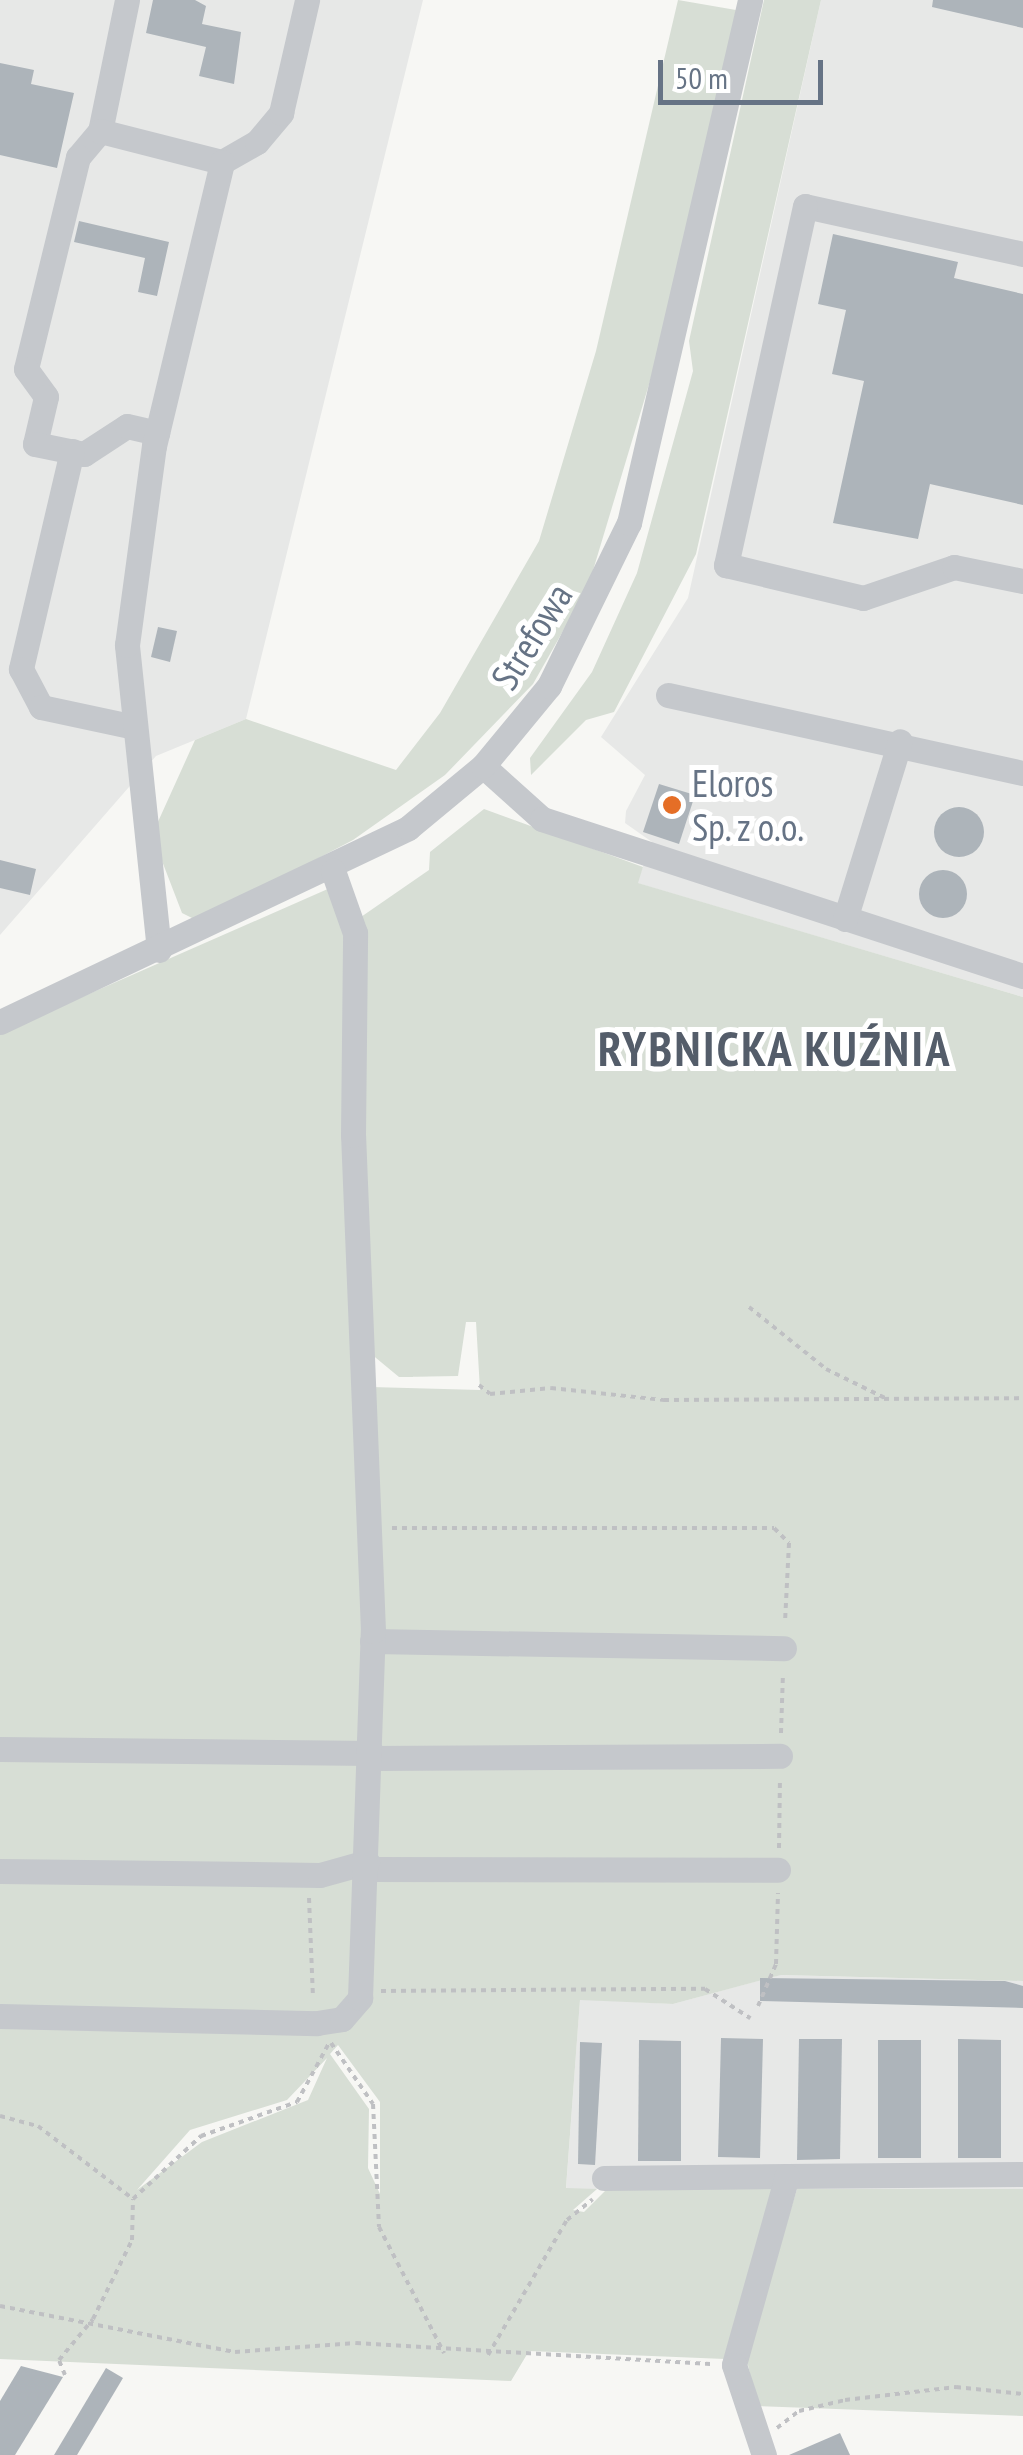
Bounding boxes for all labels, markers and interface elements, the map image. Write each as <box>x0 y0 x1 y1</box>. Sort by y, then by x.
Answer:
scale bar <box>663 40 828 102</box>
text: 50 m <box>675 58 728 97</box>
street label: Strefowa <box>481 575 581 697</box>
place label: Eloros Sp. z o.o. <box>692 760 807 849</box>
marker: Eloros Sp. z o.o. <box>661 794 683 816</box>
district label: RYBNICKA KUŹNIA <box>597 1020 953 1078</box>

